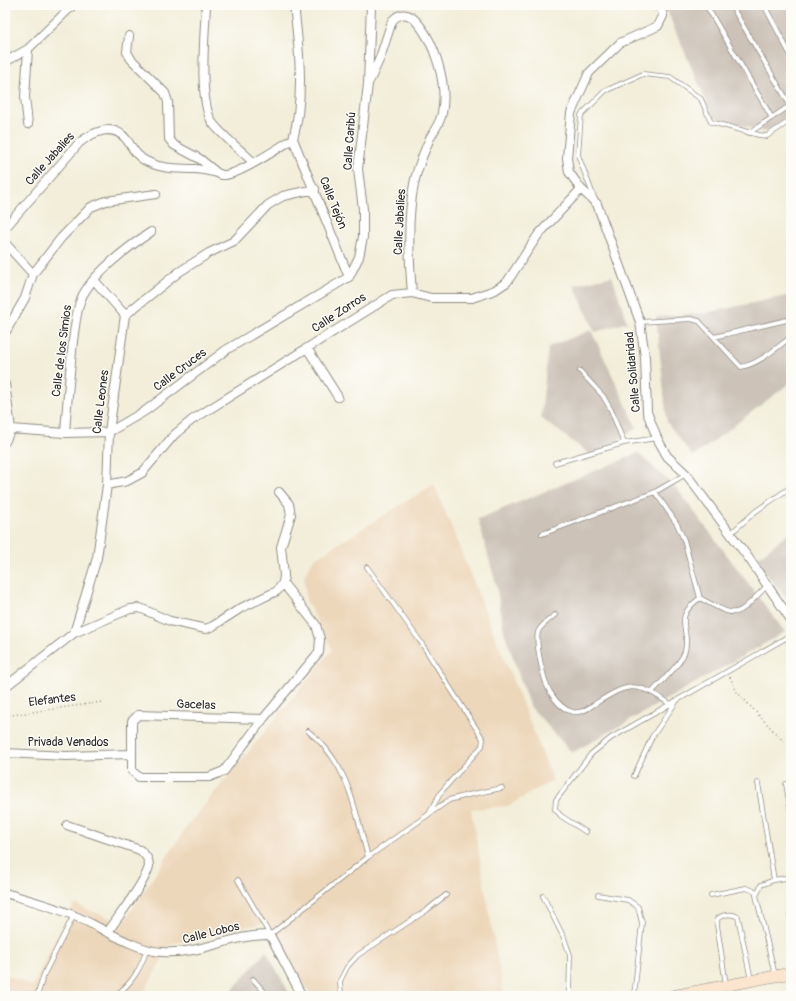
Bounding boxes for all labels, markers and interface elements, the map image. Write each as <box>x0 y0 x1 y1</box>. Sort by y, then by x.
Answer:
street label: Calle Caribú <box>340 111 360 171</box>
street label: Calle Jabalies <box>22 129 78 189</box>
street label: Calle Tejón <box>316 175 350 232</box>
street label: Calle Jabalies <box>391 188 409 255</box>
street label: Calle Zorros <box>309 290 369 336</box>
street label: Calle de los Simios <box>49 304 75 398</box>
street label: Calle Solidaridad <box>622 331 644 413</box>
street label: Calle Cruces <box>151 345 210 395</box>
street label: Calle Leones <box>90 369 112 435</box>
street label: Elefantes <box>28 690 77 710</box>
street label: Gacelas <box>176 697 217 713</box>
street label: Privada Venados <box>28 735 109 750</box>
street label: Calle Lobos <box>181 919 242 947</box>

